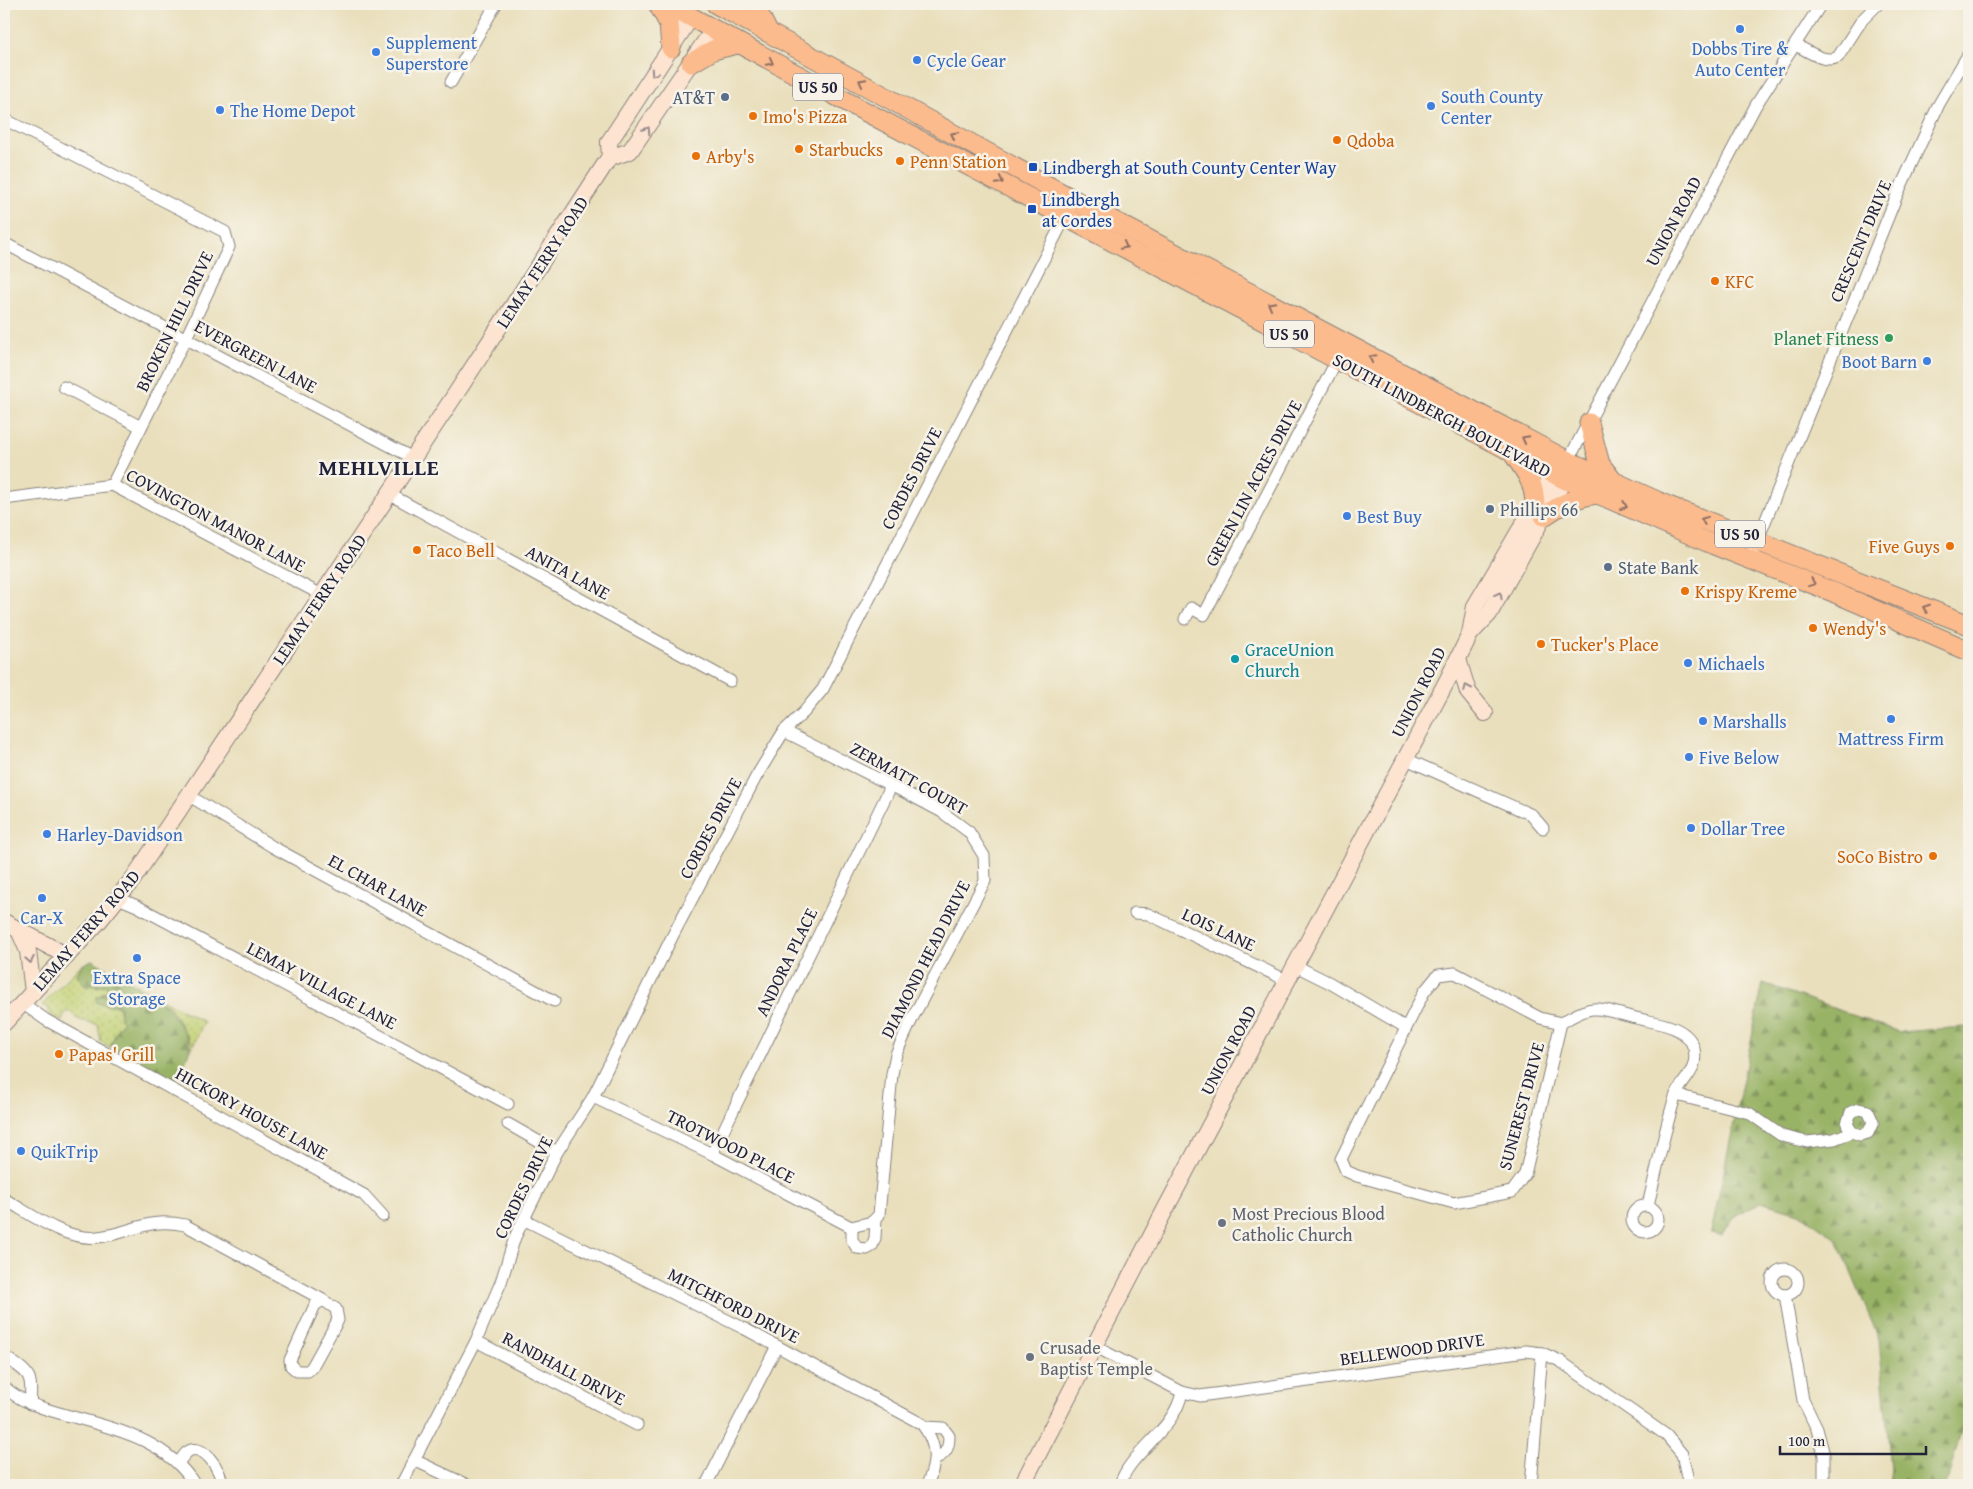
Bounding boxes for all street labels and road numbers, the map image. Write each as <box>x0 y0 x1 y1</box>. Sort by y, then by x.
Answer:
road number: US 50 <box>793 74 843 100</box>
street label: UNION ROAD <box>1638 171 1708 271</box>
street label: CRESCENT DRIVE <box>1822 176 1898 306</box>
street label: LEMAY FERRY ROAD <box>489 191 595 333</box>
street label: BROKEN HILL DRIVE <box>128 246 220 396</box>
street label: EVERGREEN LANE <box>190 312 322 400</box>
road number: US 50 <box>1264 320 1314 348</box>
street label: SOUTH LINDBERGH BOULEVARD <box>1328 346 1556 484</box>
street label: GREEN LIN ACRES DRIVE <box>1198 395 1308 571</box>
street label: CORDES DRIVE <box>874 422 948 534</box>
street label: COVINGTON MANOR LANE <box>121 461 311 579</box>
road number: US 50 <box>1715 520 1765 548</box>
street label: LEMAY FERRY ROAD <box>265 528 373 670</box>
street label: ANITA LANE <box>521 538 615 606</box>
street label: UNION ROAD <box>1384 642 1452 742</box>
street label: ZERMATT COURT <box>845 735 973 821</box>
street label: CORDES DRIVE <box>672 772 748 884</box>
street label: EL CHAR LANE <box>324 847 432 923</box>
street label: LEMAY FERRY ROAD <box>26 863 146 997</box>
street label: DIAMOND HEAD DRIVE <box>873 875 977 1043</box>
street label: LOIS LANE <box>1178 900 1260 958</box>
street label: ANDORA PLACE <box>748 903 824 1021</box>
street label: LEMAY VILLAGE LANE <box>242 934 402 1036</box>
street label: UNION ROAD <box>1193 1000 1263 1100</box>
street label: SUNEREST DRIVE <box>1491 1039 1551 1173</box>
street label: HICKORY HOUSE LANE <box>171 1060 333 1166</box>
street label: TROTWOOD PLACE <box>662 1102 800 1190</box>
street label: CORDES DRIVE <box>486 1131 560 1243</box>
street label: MITCHFORD DRIVE <box>663 1260 805 1350</box>
street label: RANDHALL DRIVE <box>498 1324 630 1412</box>
street label: BELLEWOOD DRIVE <box>1338 1326 1486 1372</box>

